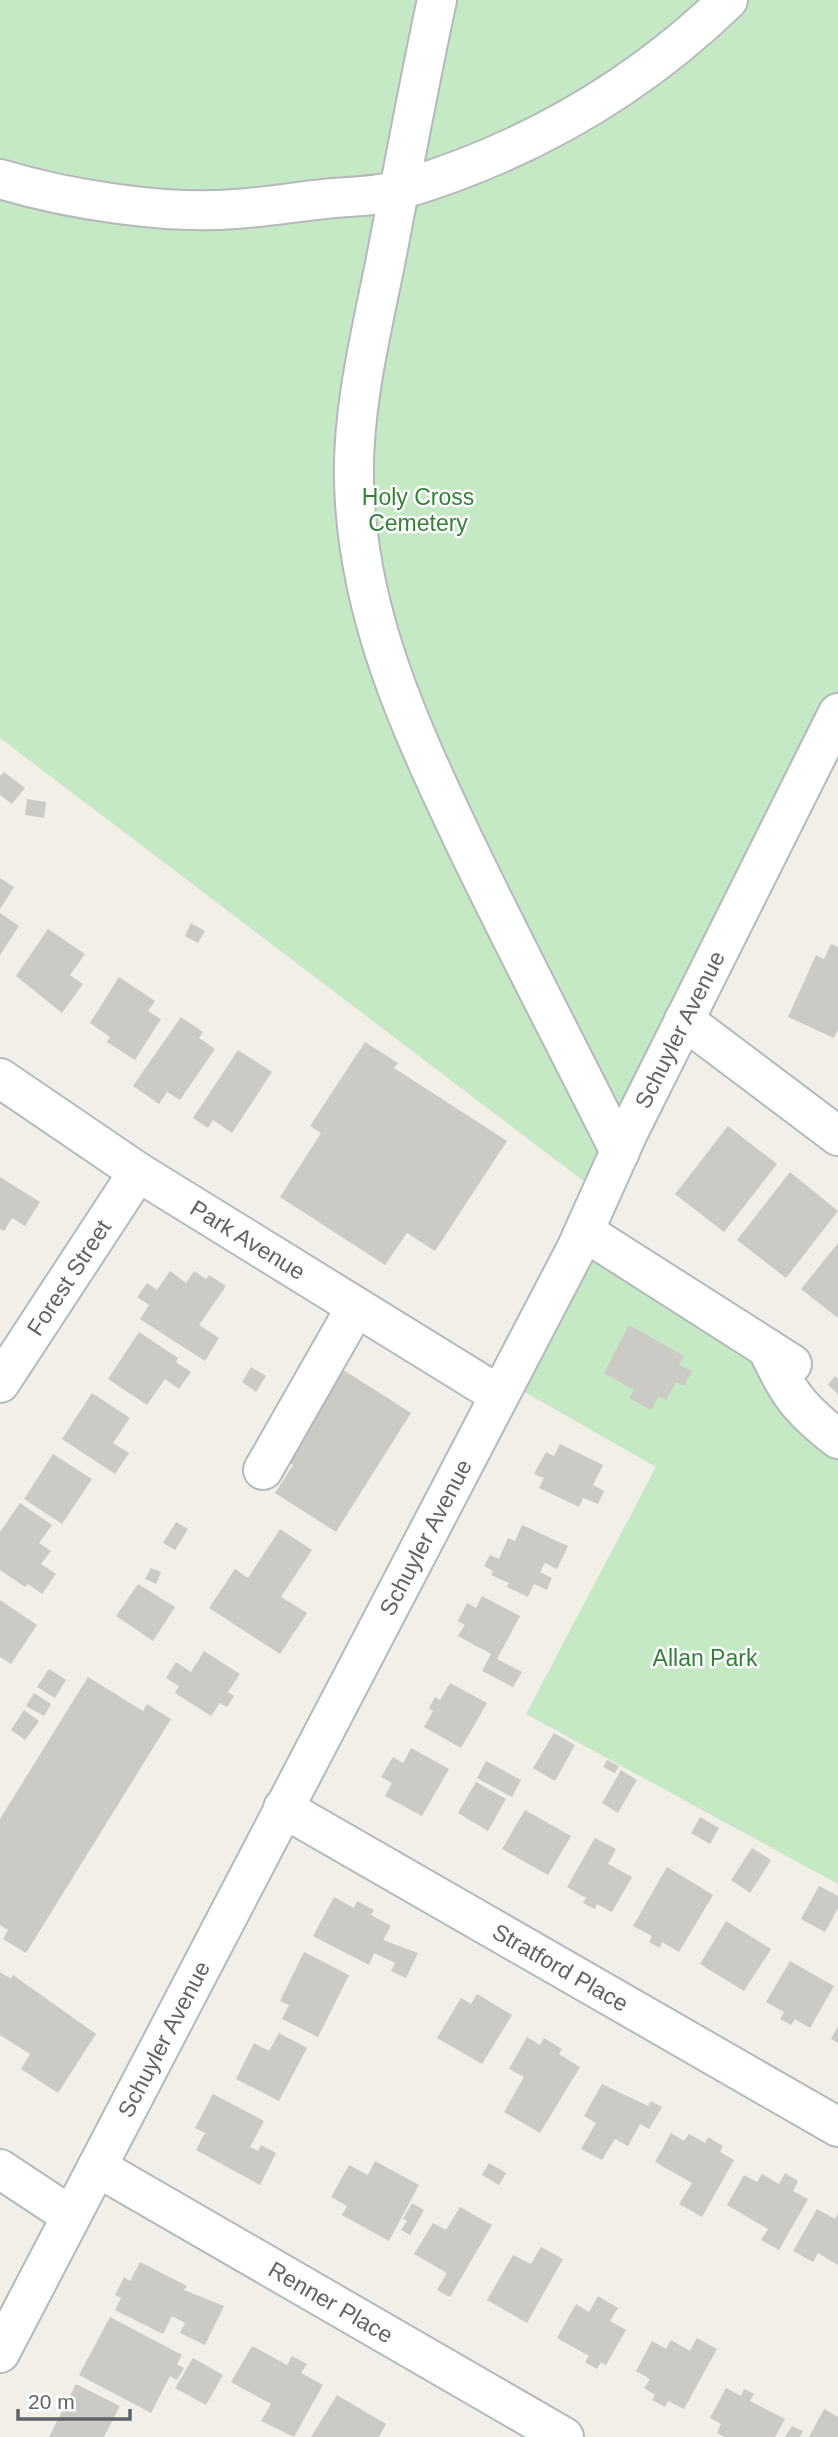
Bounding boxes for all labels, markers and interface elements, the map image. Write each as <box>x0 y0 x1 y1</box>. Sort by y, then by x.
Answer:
park label: Holy Cross Cemetery <box>362 484 474 536</box>
street label: Schuyler Avenue <box>630 947 730 1112</box>
street label: Park Avenue <box>186 1195 310 1285</box>
street label: Forest Street <box>22 1214 117 1340</box>
street label: Schuyler Avenue <box>374 1455 477 1620</box>
park label: Allan Park <box>653 1645 758 1671</box>
street label: Stratford Place <box>488 1918 633 2017</box>
street label: Schuyler Avenue <box>112 1957 215 2122</box>
street label: Renner Place <box>264 2256 398 2348</box>
scale bar <box>18 2378 130 2422</box>
text: 20 m <box>28 2390 75 2413</box>

